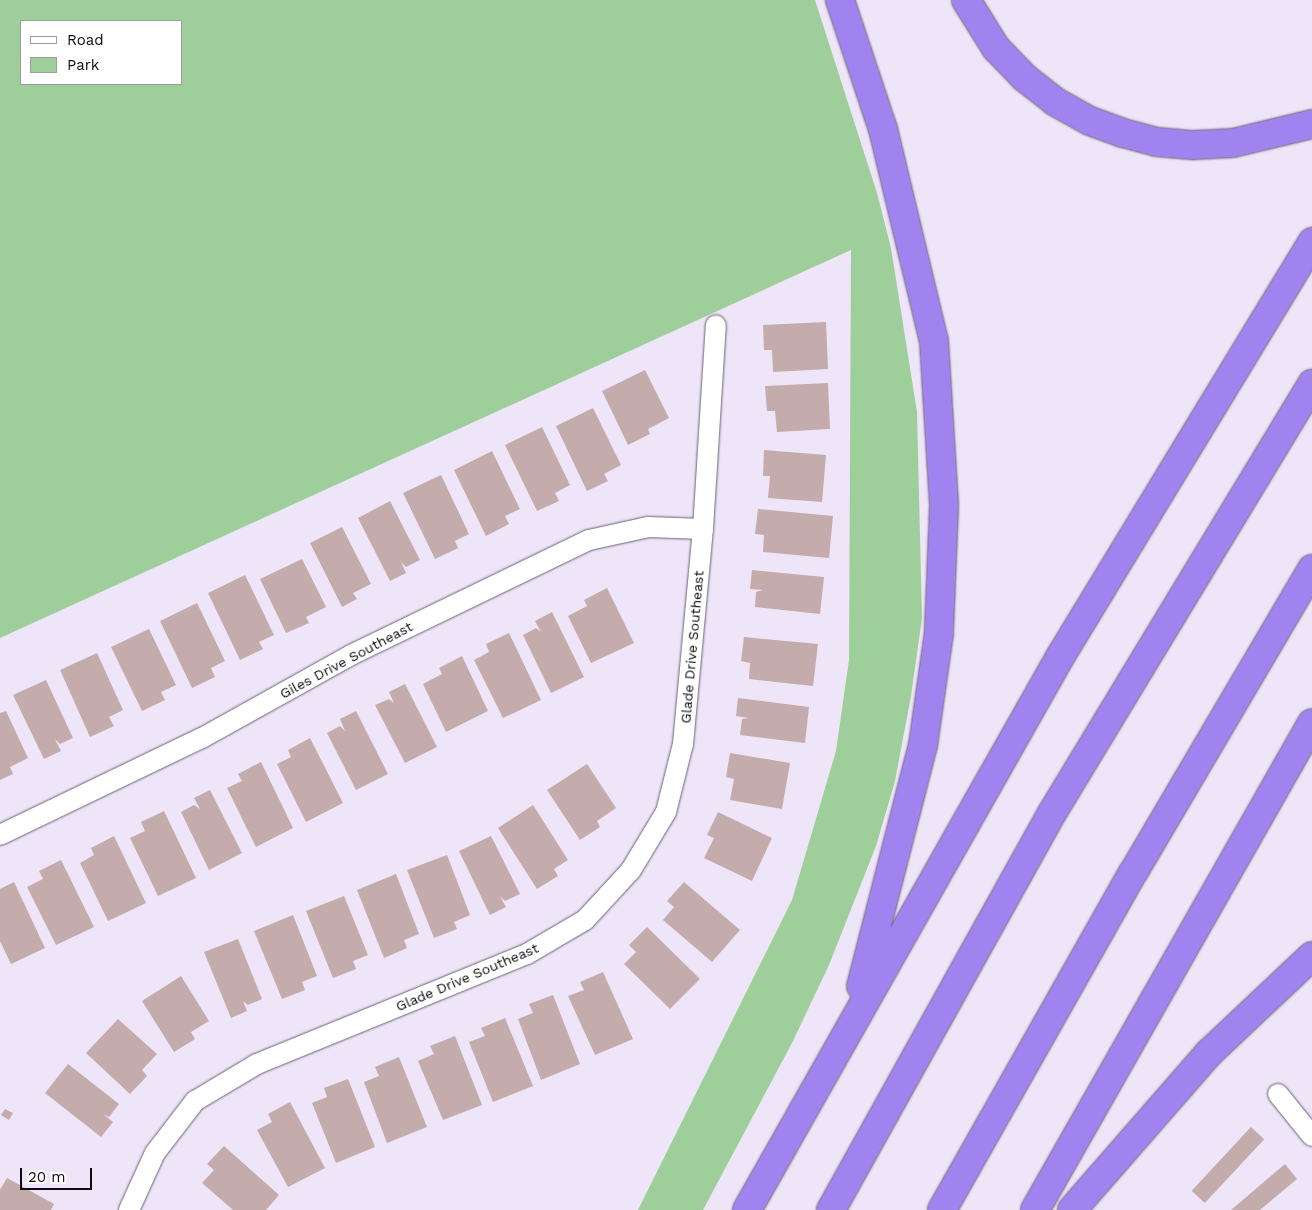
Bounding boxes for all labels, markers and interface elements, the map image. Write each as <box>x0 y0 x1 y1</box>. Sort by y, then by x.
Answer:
legend <box>20 20 182 85</box>
text: Road <box>67 31 104 49</box>
text: Park <box>67 56 99 74</box>
street label: Glade Drive Southeast <box>677 570 707 724</box>
street label: Giles Drive Southeast <box>277 618 415 702</box>
street label: Glade Drive Southeast <box>393 939 541 1015</box>
scale bar <box>22 1158 95 1190</box>
text: 20 m <box>28 1168 66 1186</box>

